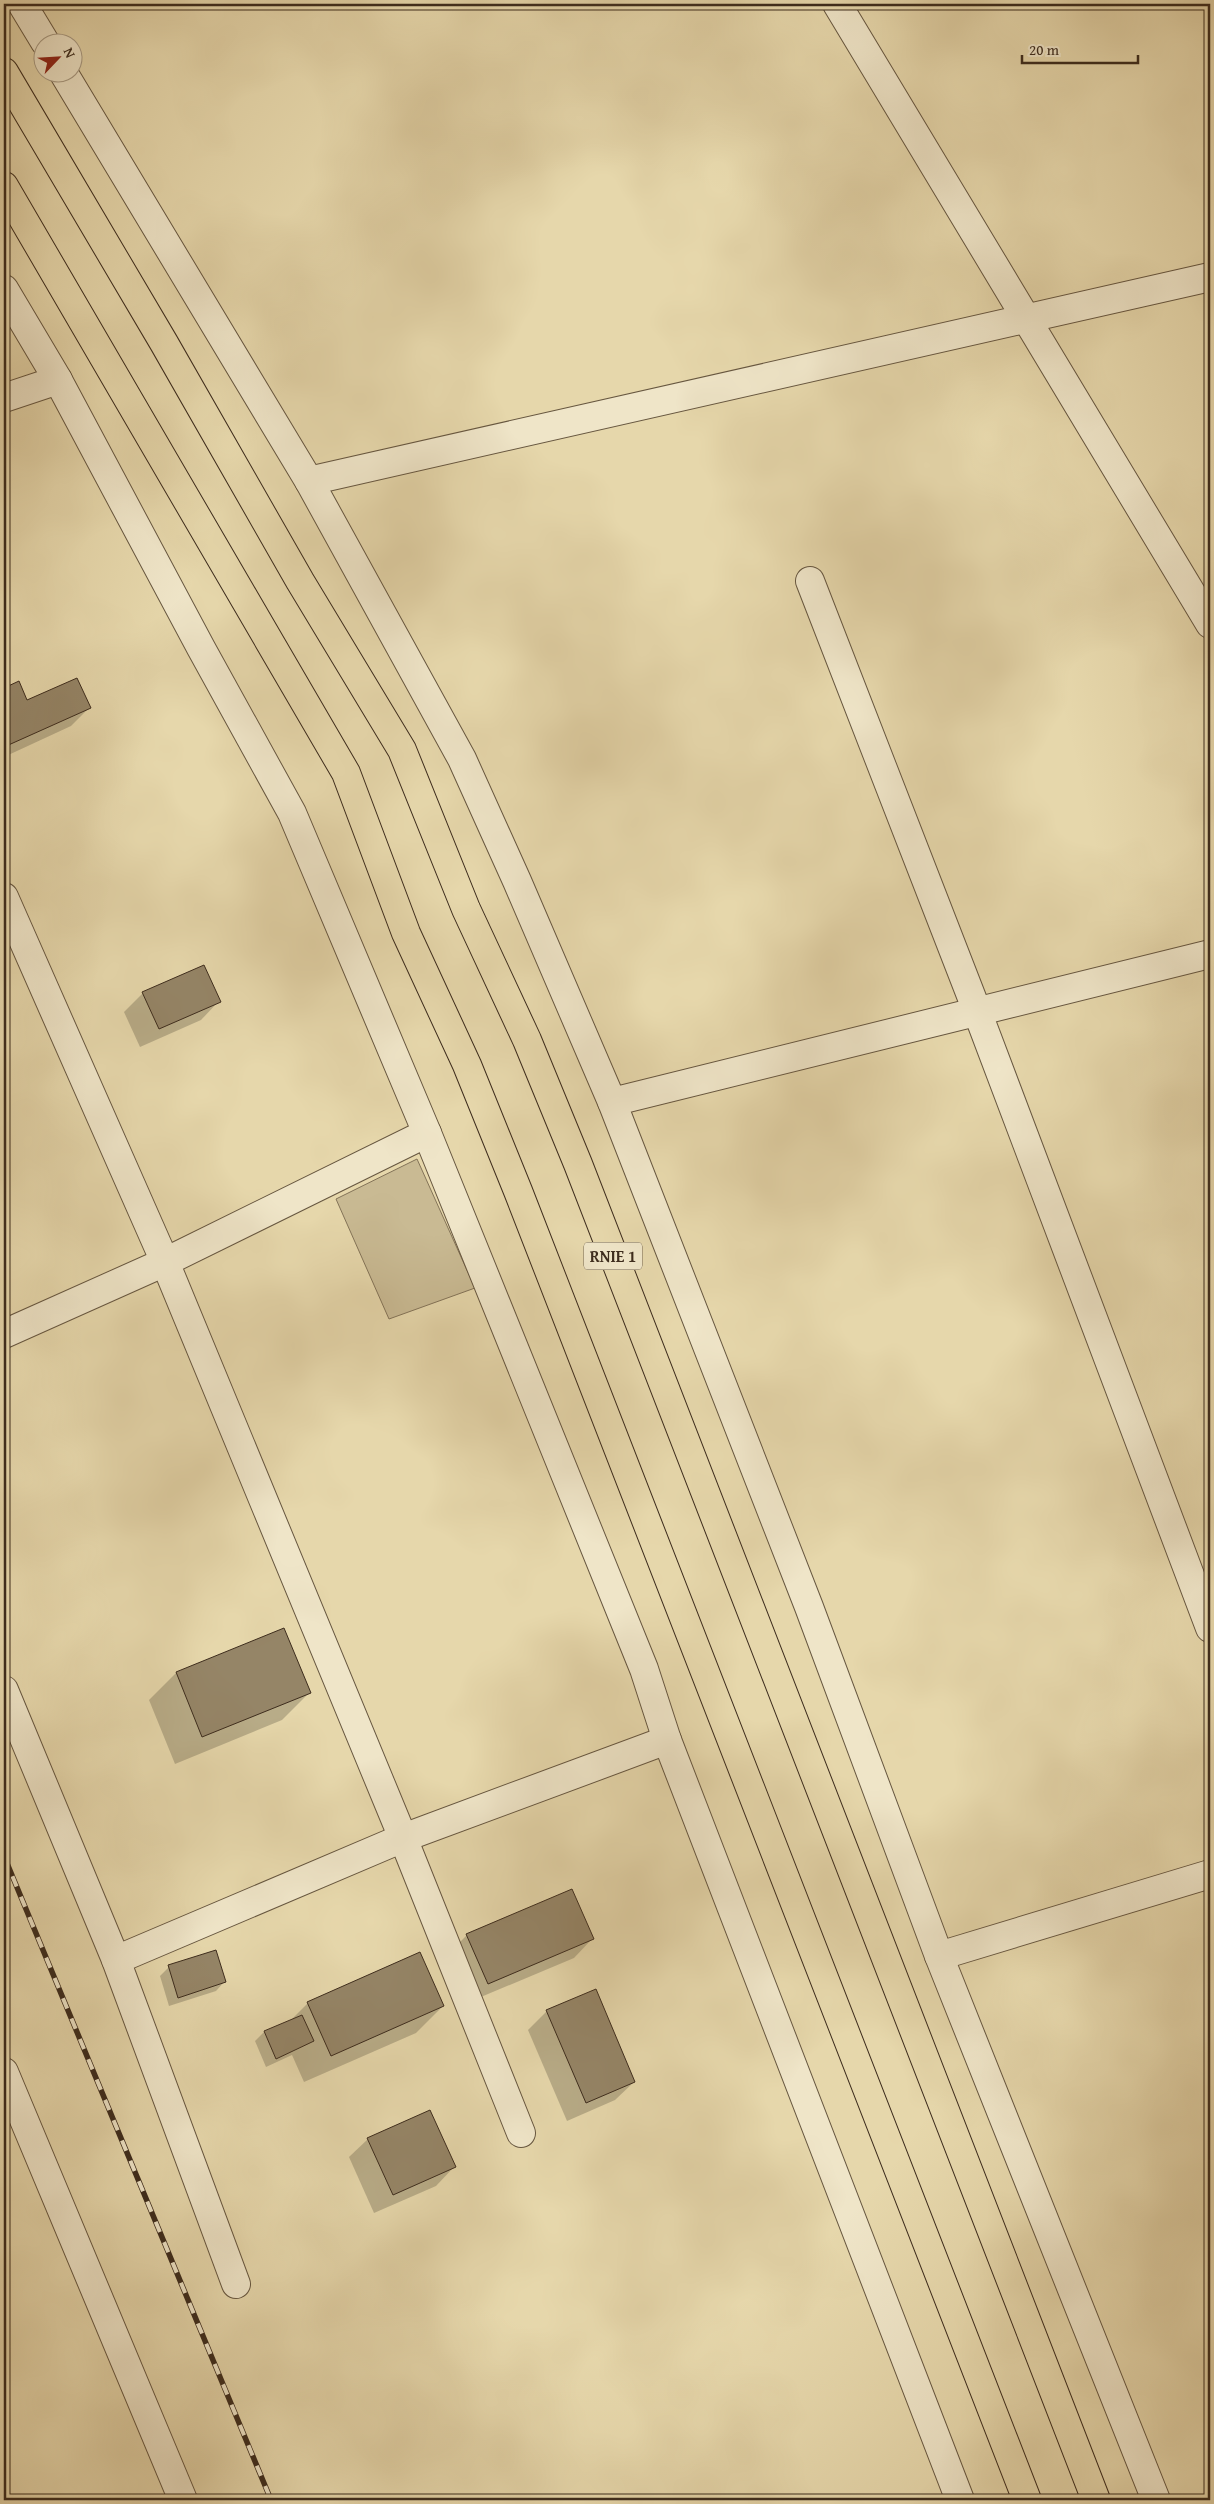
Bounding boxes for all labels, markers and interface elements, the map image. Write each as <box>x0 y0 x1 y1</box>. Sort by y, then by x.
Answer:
north arrow <box>32 32 82 82</box>
scale bar <box>1022 32 1138 64</box>
text: 20 m <box>1029 39 1060 60</box>
text: N <box>59 44 81 62</box>
road number: RNIE 1 <box>584 1242 642 1270</box>

